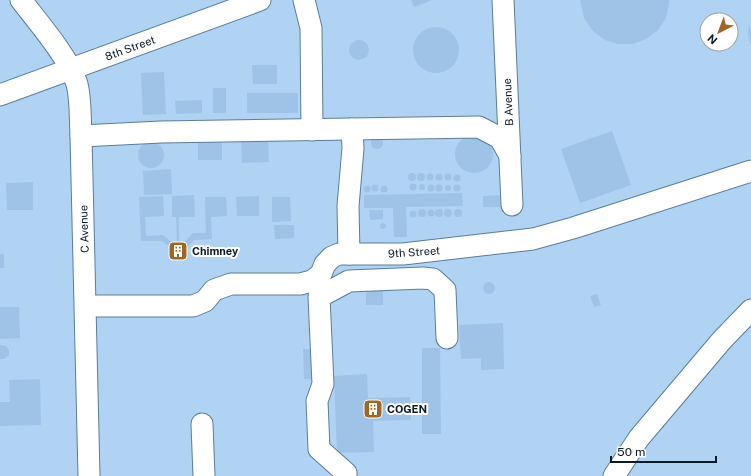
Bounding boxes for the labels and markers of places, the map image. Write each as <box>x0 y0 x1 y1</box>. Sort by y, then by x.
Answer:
building icon: Chimney <box>167 240 189 262</box>
place label: Chimney <box>192 245 239 257</box>
building icon: COGEN <box>362 398 384 420</box>
place label: COGEN <box>387 403 427 415</box>

